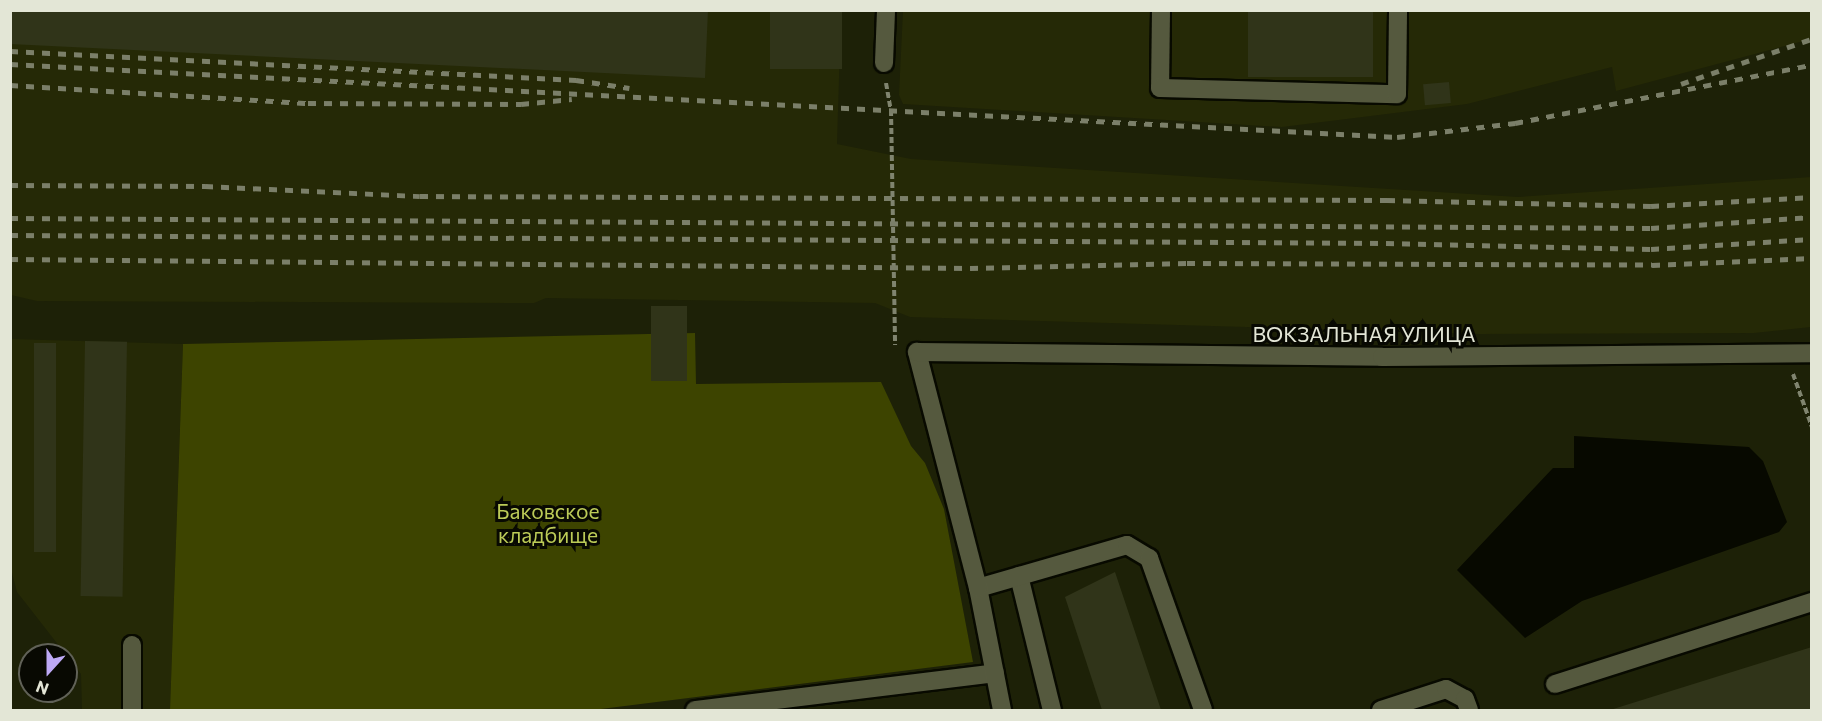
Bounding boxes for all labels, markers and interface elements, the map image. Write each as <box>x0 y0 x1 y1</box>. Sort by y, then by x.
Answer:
street label: ВОКЗАЛЬНАЯ УЛИЦА <box>1253 321 1475 347</box>
park label: Баковское кладбище <box>496 498 600 548</box>
north arrow <box>18 643 78 703</box>
text: N <box>33 677 51 699</box>

